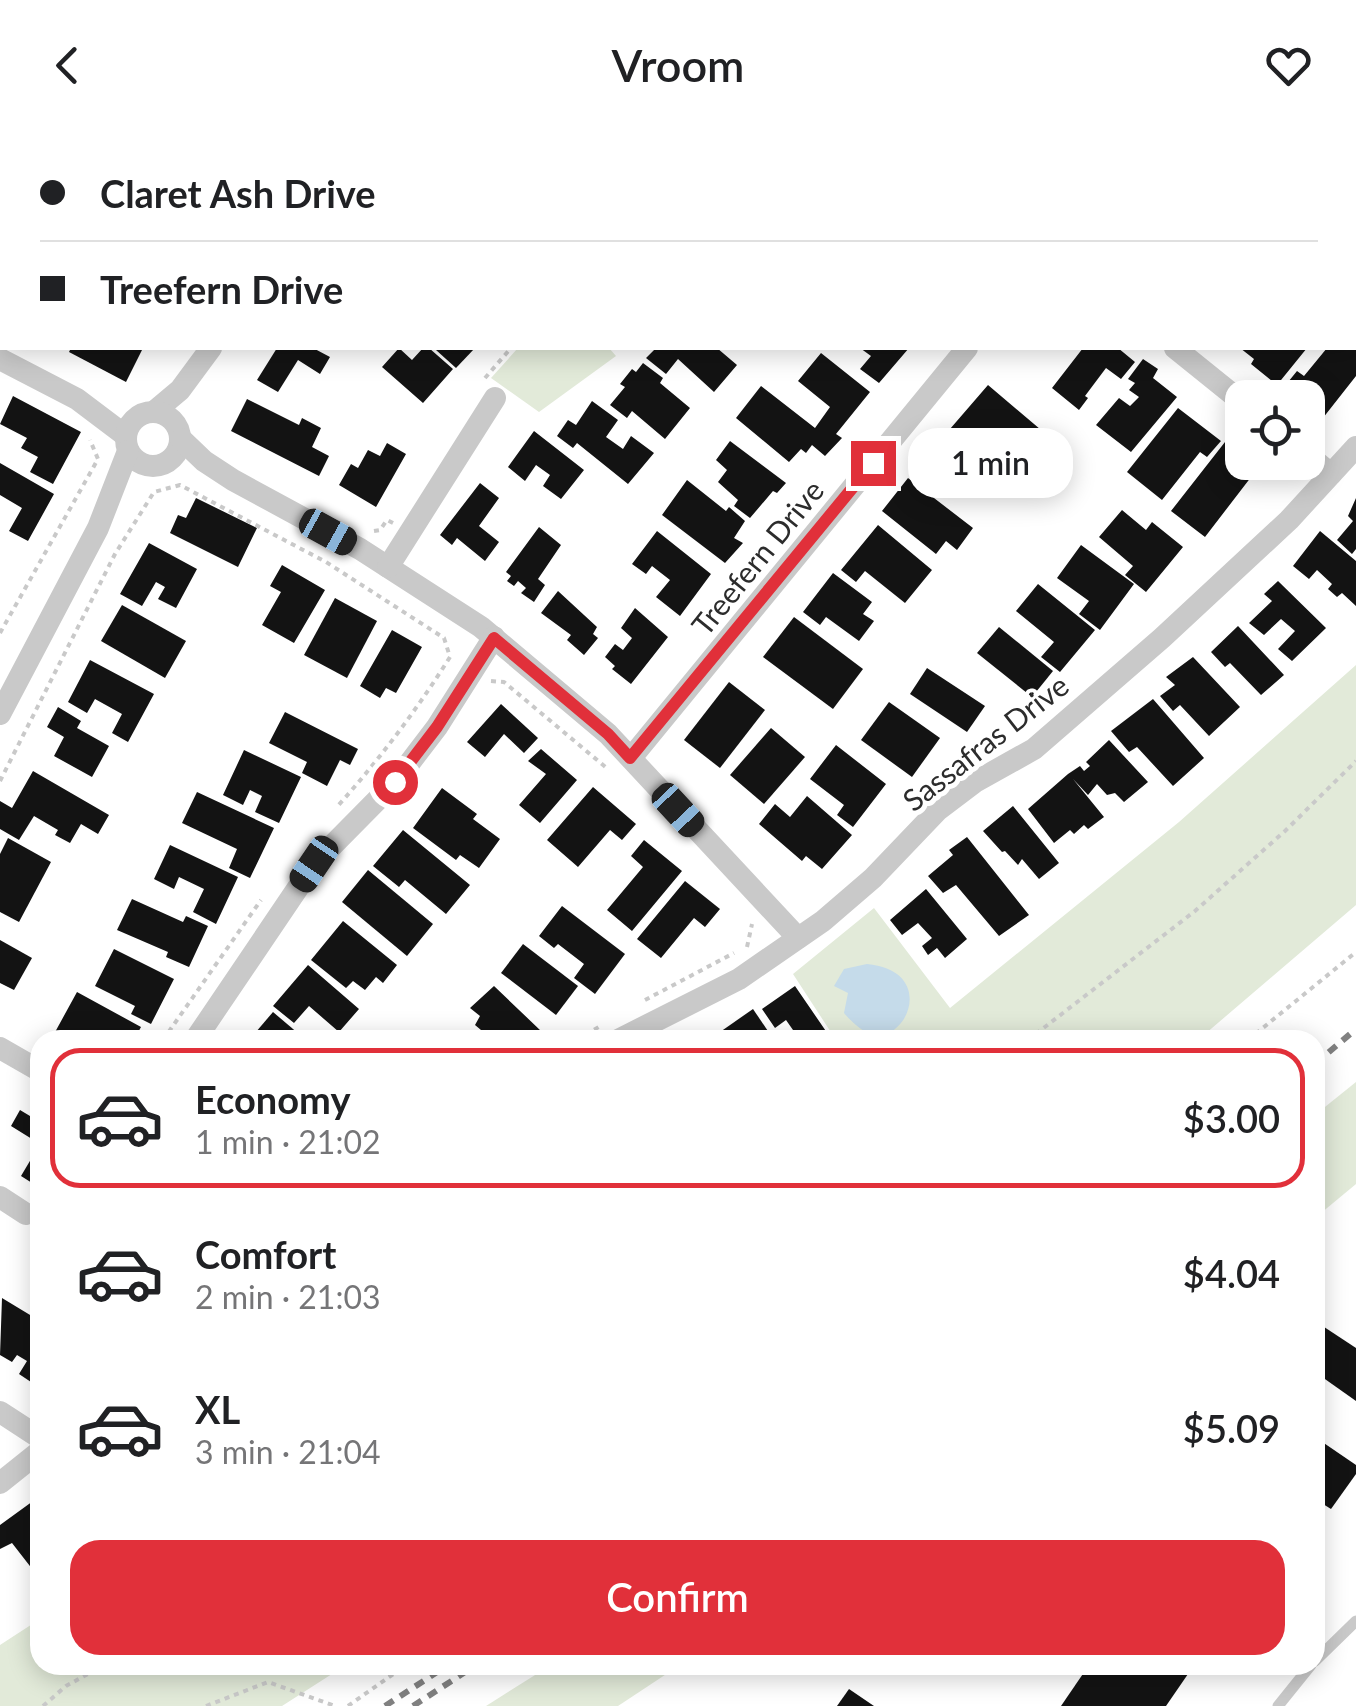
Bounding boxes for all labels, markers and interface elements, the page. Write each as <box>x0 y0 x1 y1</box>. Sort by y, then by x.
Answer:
icon: back <box>40 38 95 93</box>
text: Vroom <box>612 38 744 92</box>
icon: heart <box>1261 38 1316 93</box>
text: Claret Ash Drive <box>100 170 376 216</box>
text: Treefern Drive <box>100 266 343 312</box>
map controls <box>1225 380 1325 480</box>
button: locate <box>1225 380 1325 480</box>
callout: 1 min <box>908 428 1073 498</box>
route end <box>851 441 896 486</box>
text: 1 min <box>951 443 1030 482</box>
street label: Treefern Drive <box>684 472 830 642</box>
car <box>294 504 362 560</box>
street label: Sassafras Drive <box>895 666 1075 818</box>
route start <box>373 760 418 805</box>
car <box>647 778 709 842</box>
car <box>285 831 343 897</box>
icon: car <box>75 1073 165 1163</box>
text: Economy <box>195 1076 350 1122</box>
text: $3.00 <box>1183 1095 1280 1141</box>
text: 1 min · 21:02 <box>195 1122 381 1161</box>
icon: car <box>75 1228 165 1318</box>
text: Comfort <box>195 1231 336 1277</box>
text: $4.04 <box>1183 1250 1280 1296</box>
text: 2 min · 21:03 <box>195 1277 381 1316</box>
icon: car <box>75 1383 165 1473</box>
text: XL <box>195 1386 240 1432</box>
text: $5.09 <box>1183 1405 1280 1451</box>
text: 3 min · 21:04 <box>195 1432 381 1471</box>
button: Confirm <box>70 1540 1285 1655</box>

